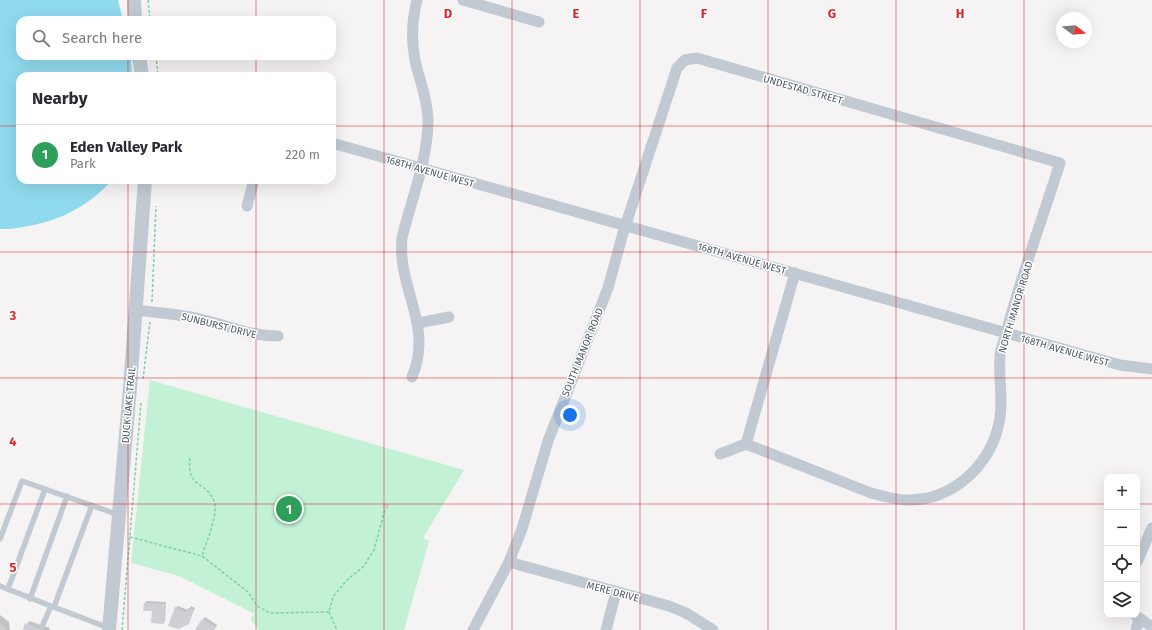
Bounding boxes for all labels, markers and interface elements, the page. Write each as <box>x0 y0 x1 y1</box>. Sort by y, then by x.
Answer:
text: D <box>444 6 453 21</box>
text: E <box>573 6 580 21</box>
text: F <box>701 6 708 21</box>
text: G <box>828 6 836 21</box>
text: H <box>956 6 964 21</box>
north arrow <box>1056 12 1092 48</box>
search box <box>16 16 336 60</box>
icon: search <box>30 27 52 49</box>
text: Search here <box>62 29 142 47</box>
street label: UNDESTAD STREET <box>762 73 845 107</box>
text: Nearby <box>32 88 87 109</box>
text: Eden Valley Park <box>70 138 182 156</box>
text: 1 <box>42 147 48 162</box>
text: 220 m <box>285 147 320 162</box>
street label: 168TH AVENUE WEST <box>384 154 476 191</box>
text: Park <box>70 156 96 171</box>
street label: 168TH AVENUE WEST <box>696 241 788 278</box>
street label: NORTH MANOR ROAD <box>996 260 1036 355</box>
street label: SOUTH MANOR ROAD <box>560 306 606 398</box>
text: 3 <box>9 308 17 323</box>
street label: SUNBURST DRIVE <box>180 311 258 341</box>
street label: 168TH AVENUE WEST <box>1019 333 1111 370</box>
street label: DUCK LAKE TRAIL <box>120 366 138 444</box>
your location <box>560 405 580 425</box>
text: 4 <box>9 434 17 449</box>
map controls <box>1104 474 1140 618</box>
button: + <box>1104 474 1140 510</box>
pin: 1 <box>276 494 302 524</box>
button: − <box>1104 510 1140 546</box>
button: locate <box>1104 546 1140 582</box>
text: 5 <box>10 560 17 575</box>
street label: MERE DRIVE <box>585 579 640 605</box>
button: layers <box>1104 582 1140 618</box>

